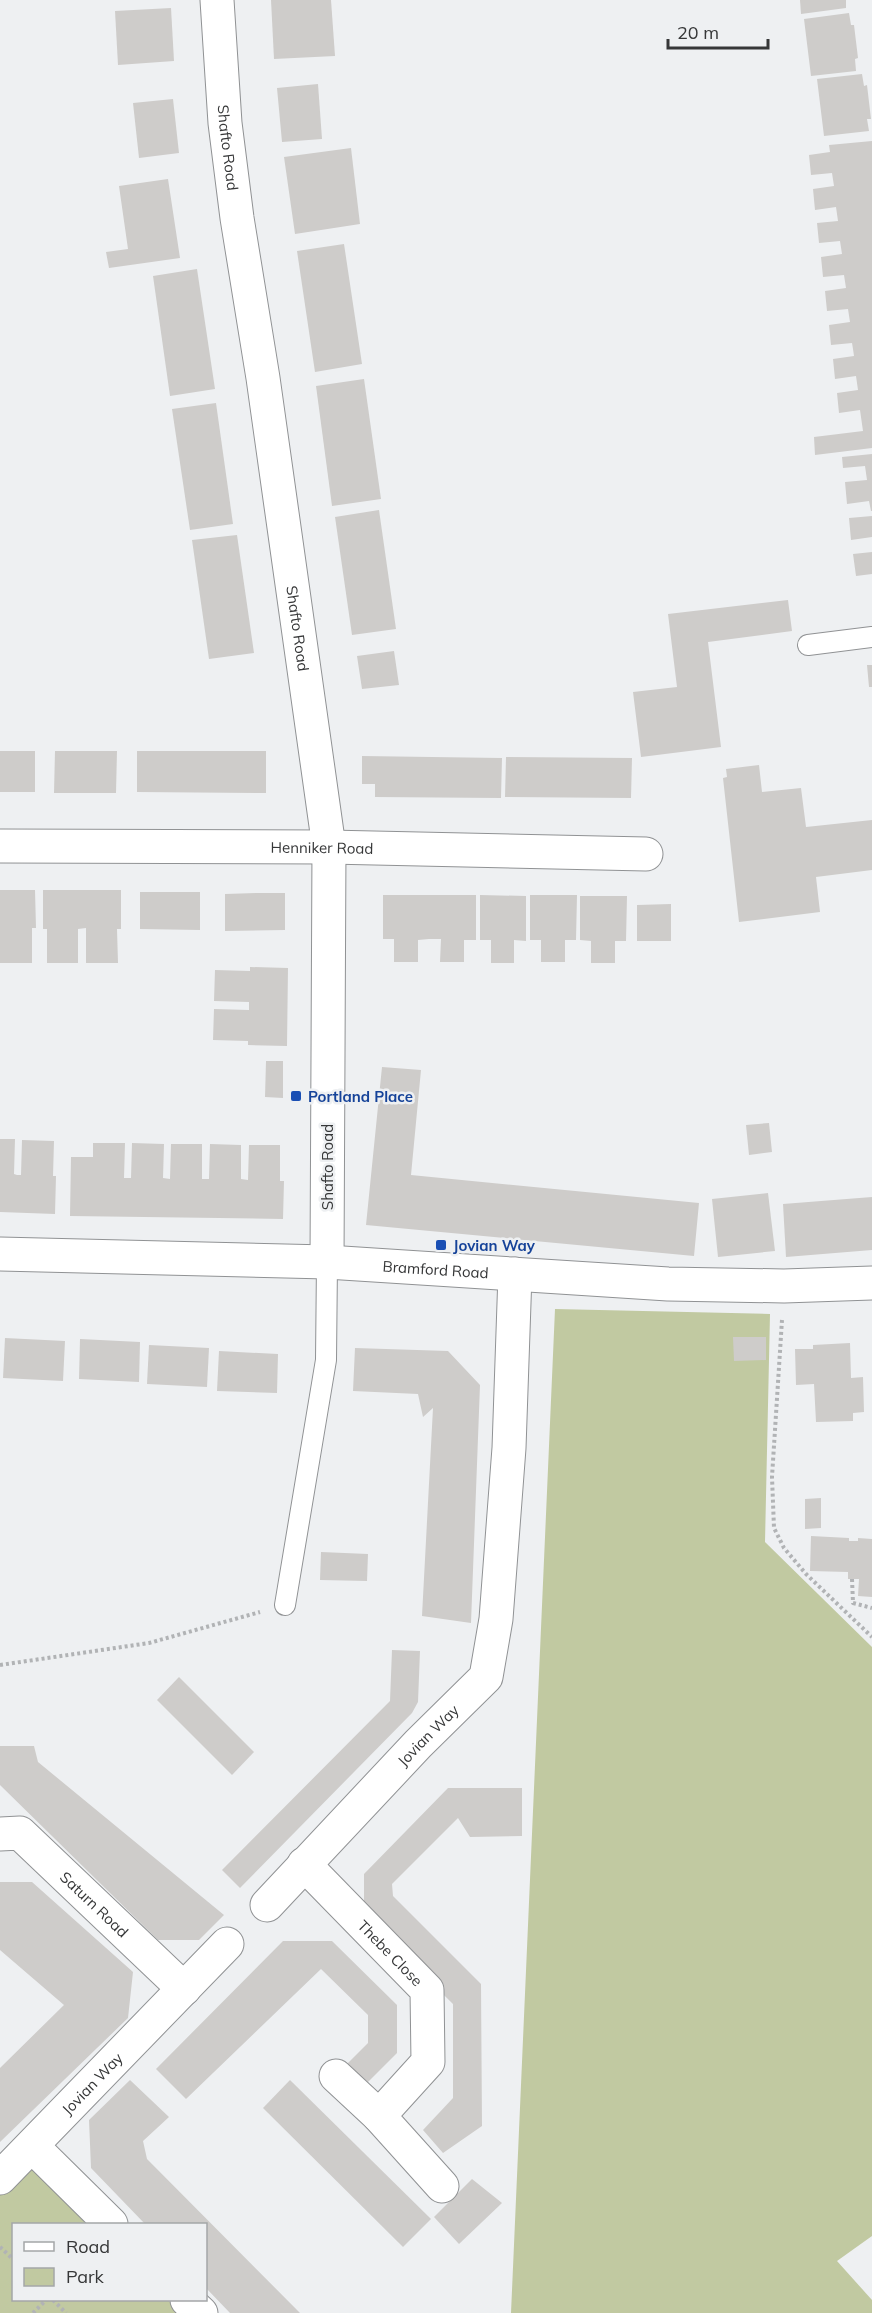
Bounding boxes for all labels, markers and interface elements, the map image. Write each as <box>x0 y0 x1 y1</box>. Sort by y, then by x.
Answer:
scale bar <box>668 12 768 50</box>
text: 20 m <box>677 21 719 44</box>
street label: Shafto Road <box>214 104 243 192</box>
street label: Shafto Road <box>283 584 314 673</box>
street label: Henniker Road <box>271 837 374 857</box>
place label: Portland Place <box>308 1087 413 1106</box>
marker: Portland Place <box>289 1089 303 1103</box>
street label: Shafto Road <box>318 1124 337 1210</box>
place label: Jovian Way <box>453 1236 536 1255</box>
marker: Jovian Way <box>434 1238 448 1252</box>
street label: Bramford Road <box>382 1256 489 1282</box>
street label: Jovian Way <box>393 1700 462 1770</box>
street label: Saturn Road <box>56 1867 133 1941</box>
street label: Thebe Close <box>354 1916 427 1990</box>
street label: Jovian Way <box>57 2048 126 2118</box>
legend <box>12 2223 207 2301</box>
text: Road <box>66 2235 110 2258</box>
text: Park <box>66 2265 105 2288</box>

